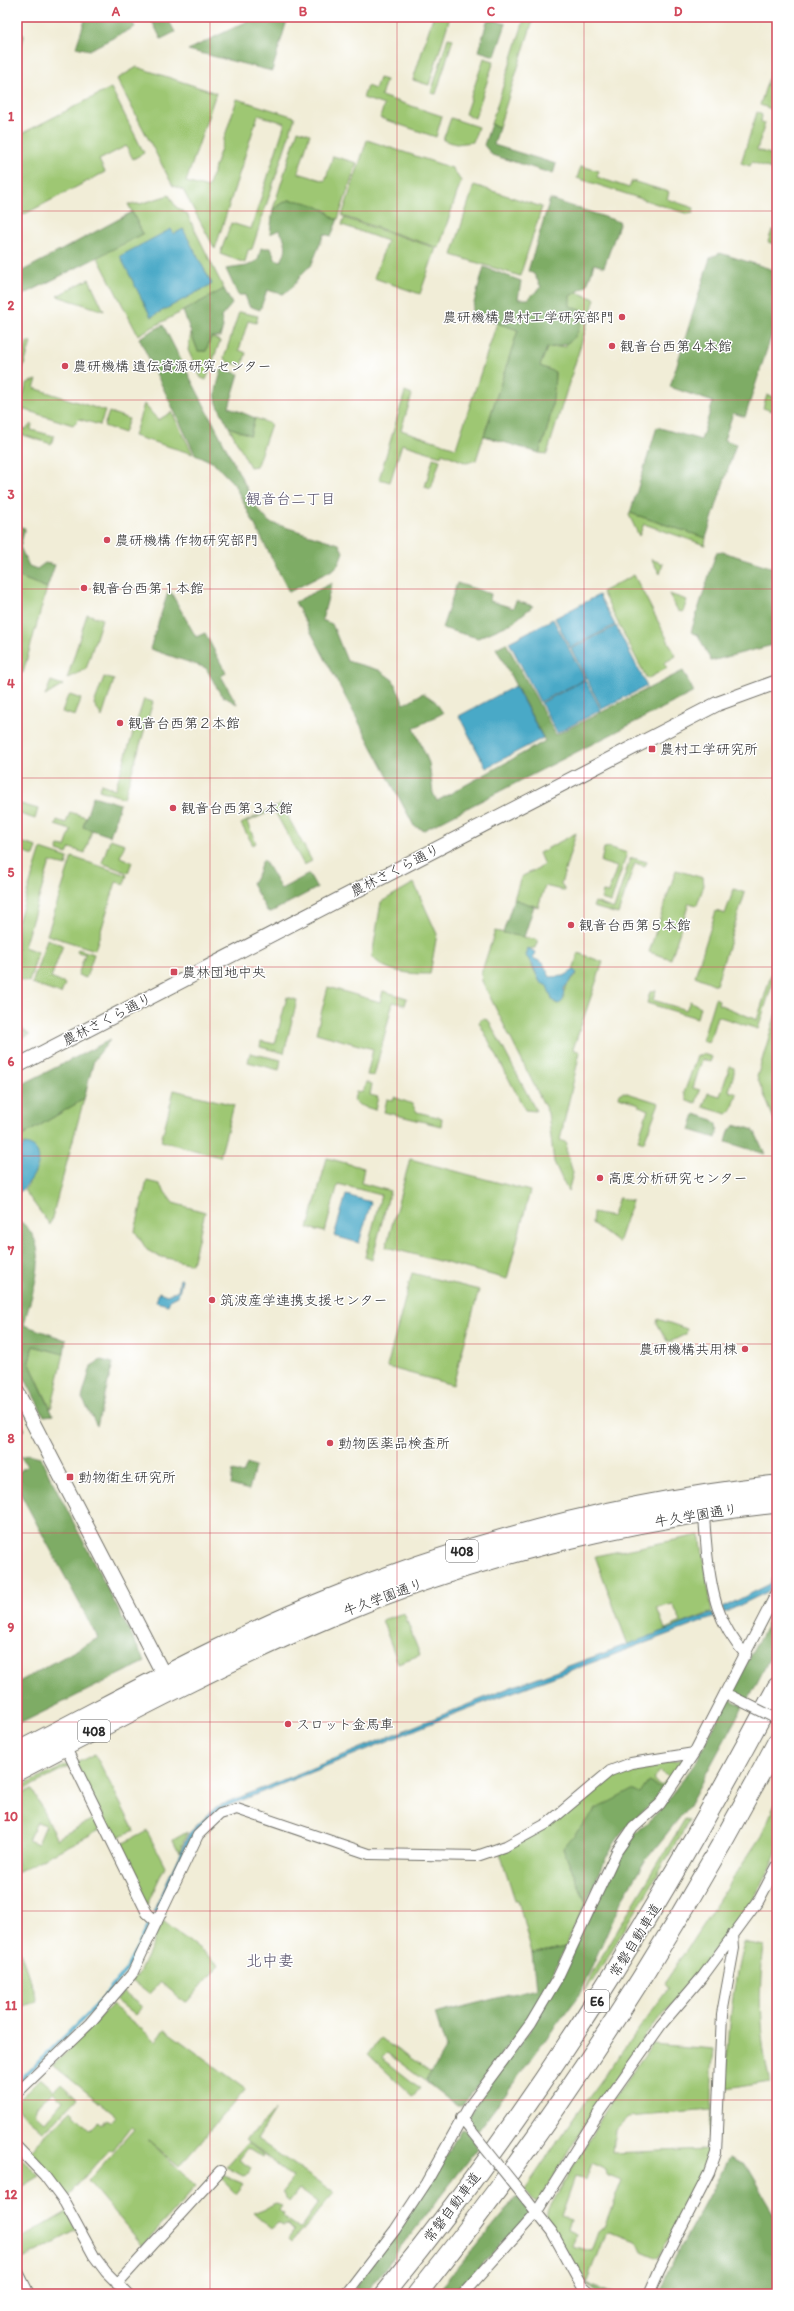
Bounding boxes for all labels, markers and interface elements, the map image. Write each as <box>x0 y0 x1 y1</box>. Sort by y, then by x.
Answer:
text: A <box>111 4 121 19</box>
text: B <box>299 4 308 19</box>
text: C <box>487 4 496 19</box>
text: D <box>674 4 683 19</box>
text: 1 <box>8 109 14 124</box>
text: 2 <box>8 298 15 313</box>
place label: 農研機構 農村工学研究部門 <box>443 309 614 326</box>
marker: 農研機構 農村工学研究部門 <box>617 312 627 322</box>
place label: 観音台西第４本館 <box>620 338 732 355</box>
marker: 観音台西第４本館 <box>607 341 617 351</box>
place label: 農研機構 遺伝資源研究センター <box>73 358 272 375</box>
marker: 農研機構 遺伝資源研究センター <box>60 361 70 371</box>
text: 3 <box>7 487 15 502</box>
district label: 観音台二丁目 <box>246 490 336 508</box>
place label: 農研機構 作物研究部門 <box>115 532 258 549</box>
marker: 農研機構 作物研究部門 <box>102 535 112 545</box>
place label: 観音台西第１本館 <box>92 580 204 597</box>
marker: 観音台西第１本館 <box>79 583 89 593</box>
text: 4 <box>7 676 15 691</box>
place label: 観音台西第２本館 <box>128 715 240 732</box>
marker: 観音台西第２本館 <box>115 718 125 728</box>
place label: 農村工学研究所 <box>660 741 758 758</box>
marker: 農村工学研究所 <box>647 744 657 754</box>
place label: 観音台西第３本館 <box>181 800 293 817</box>
marker: 観音台西第３本館 <box>168 803 178 813</box>
street label: 農林さくら通り <box>348 841 443 900</box>
text: 5 <box>8 865 15 880</box>
place label: 観音台西第５本館 <box>579 917 691 934</box>
marker: 観音台西第５本館 <box>566 920 576 930</box>
place label: 農林団地中央 <box>182 964 266 981</box>
marker: 農林団地中央 <box>169 967 179 977</box>
street label: 農林さくら通り <box>60 990 155 1049</box>
text: 6 <box>8 1054 15 1069</box>
place label: 高度分析研究センター <box>608 1170 747 1187</box>
marker: 高度分析研究センター <box>595 1173 605 1183</box>
text: 7 <box>7 1243 15 1258</box>
place label: 筑波産学連携支援センター <box>220 1292 387 1309</box>
marker: 筑波産学連携支援センター <box>207 1295 217 1305</box>
place label: 農研機構共用棟 <box>639 1341 738 1358</box>
marker: 農研機構共用棟 <box>740 1344 750 1354</box>
text: 8 <box>7 1431 15 1446</box>
place label: 動物医薬品検査所 <box>338 1435 450 1452</box>
marker: 動物医薬品検査所 <box>325 1438 335 1448</box>
place label: 動物衛生研究所 <box>78 1469 176 1486</box>
marker: 動物衛生研究所 <box>65 1472 75 1482</box>
street label: 牛久学園通り <box>653 1501 739 1530</box>
road number: 408 <box>446 1540 478 1562</box>
street label: 牛久学園通り <box>341 1575 426 1620</box>
text: 9 <box>8 1620 15 1635</box>
place label: スロット金馬車 <box>296 1716 394 1733</box>
marker: スロット金馬車 <box>283 1719 293 1729</box>
road number: 408 <box>78 1720 110 1742</box>
text: 10 <box>4 1809 18 1824</box>
street label: 常磐自動車道 <box>606 1900 665 1980</box>
district label: 北中妻 <box>246 1951 294 1970</box>
road number: E6 <box>585 1990 609 2012</box>
text: 11 <box>5 1998 17 2013</box>
street label: 常磐自動車道 <box>420 2169 484 2246</box>
text: 12 <box>5 2187 18 2202</box>

